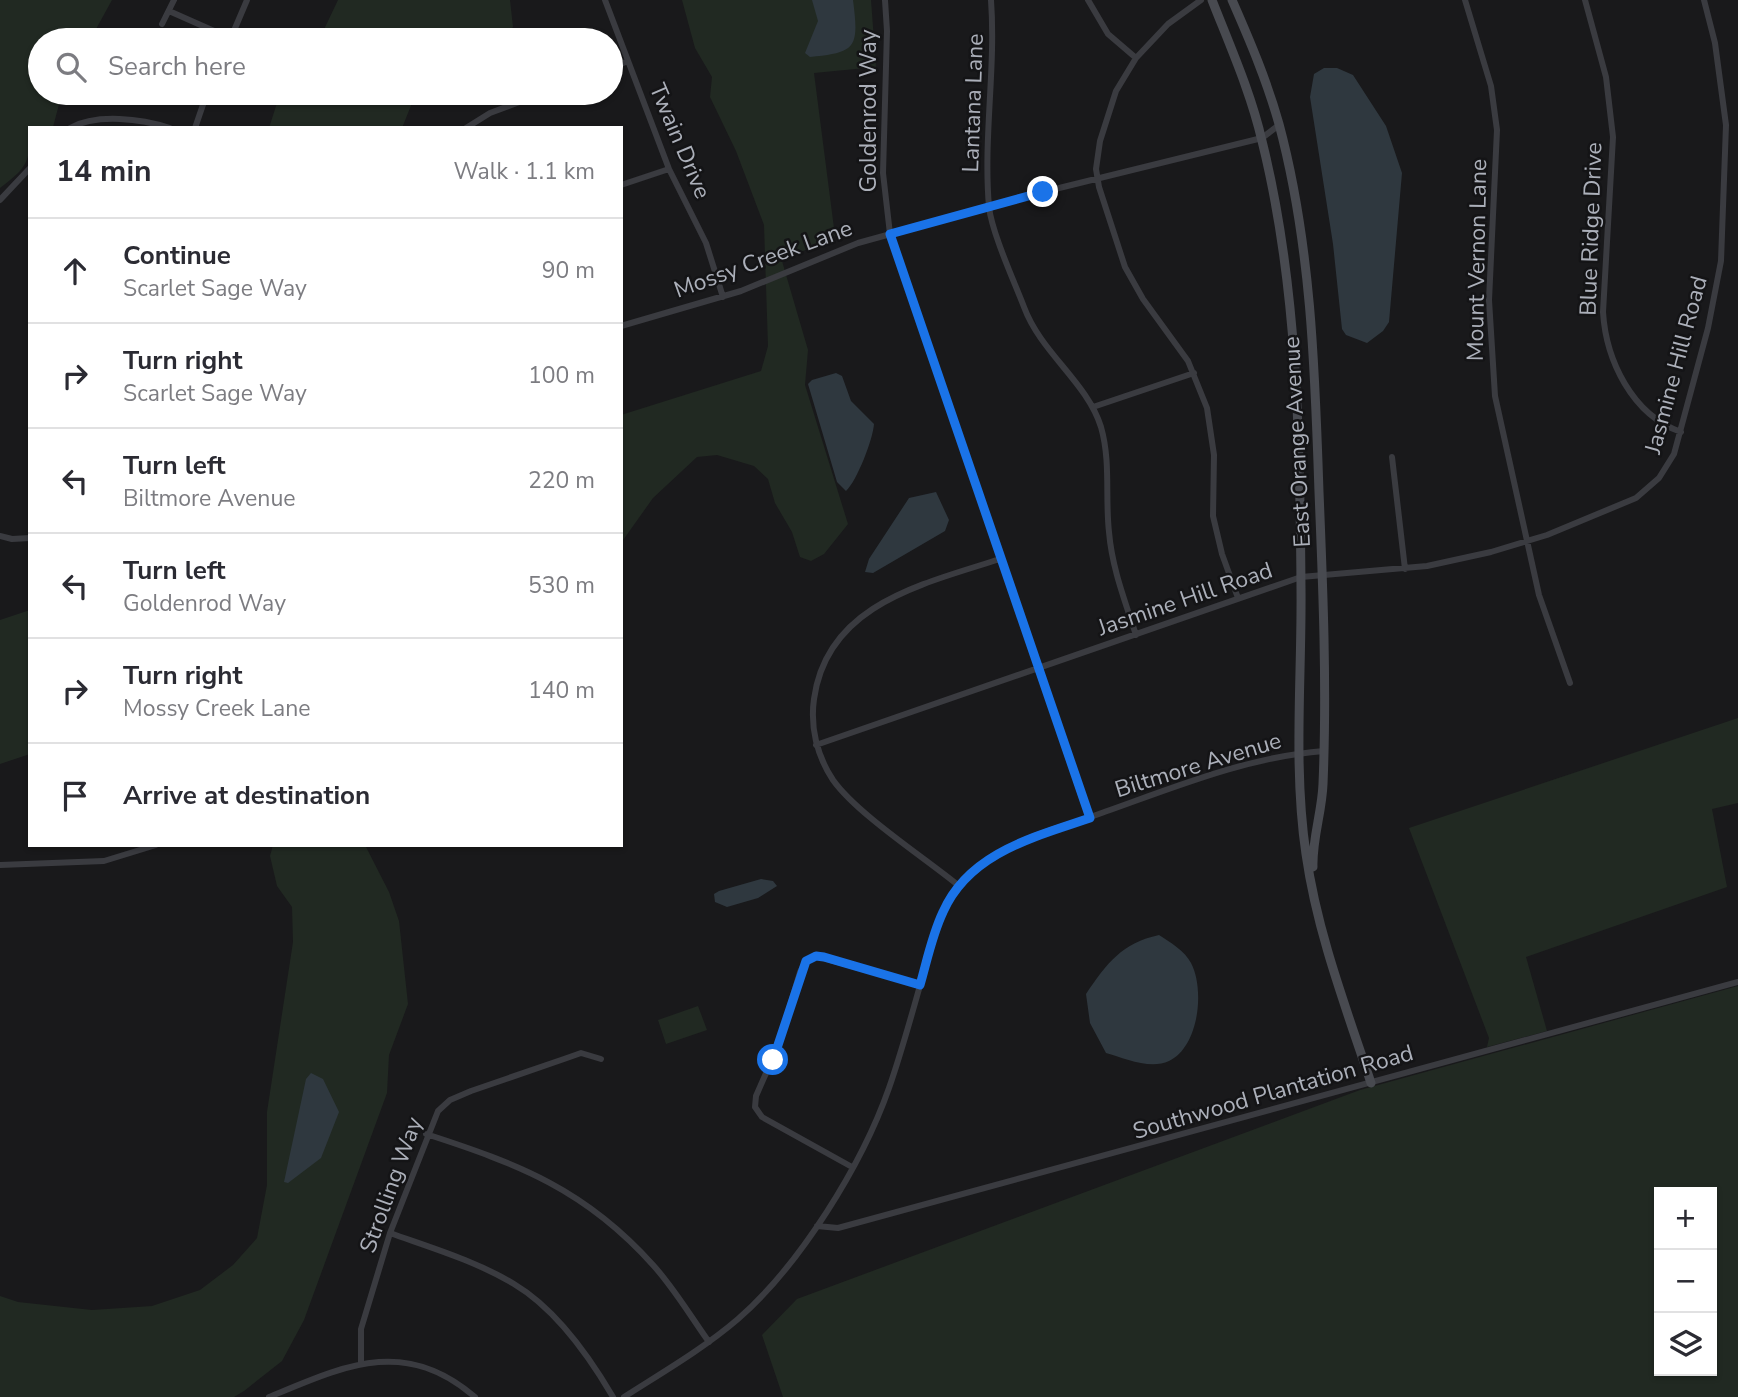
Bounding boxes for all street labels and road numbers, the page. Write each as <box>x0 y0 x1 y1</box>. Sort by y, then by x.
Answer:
street label: Goldenrod Way <box>853 29 884 192</box>
street label: Lantana Lane <box>955 33 991 173</box>
street label: Twain Drive <box>642 79 718 203</box>
street label: Blue Ridge Drive <box>1572 142 1610 316</box>
street label: Mount Vernon Lane <box>1460 159 1494 361</box>
street label: Mossy Creek Lane <box>670 212 856 306</box>
street label: Jasmine Hill Road <box>1637 273 1715 458</box>
street label: East Orange Avenue <box>1276 336 1318 548</box>
street label: Jasmine Hill Road <box>1093 555 1276 644</box>
street label: Biltmore Avenue <box>1111 725 1285 805</box>
street label: Southwood Plantation Road <box>1129 1037 1417 1147</box>
street label: Strolling Way <box>352 1113 430 1257</box>

